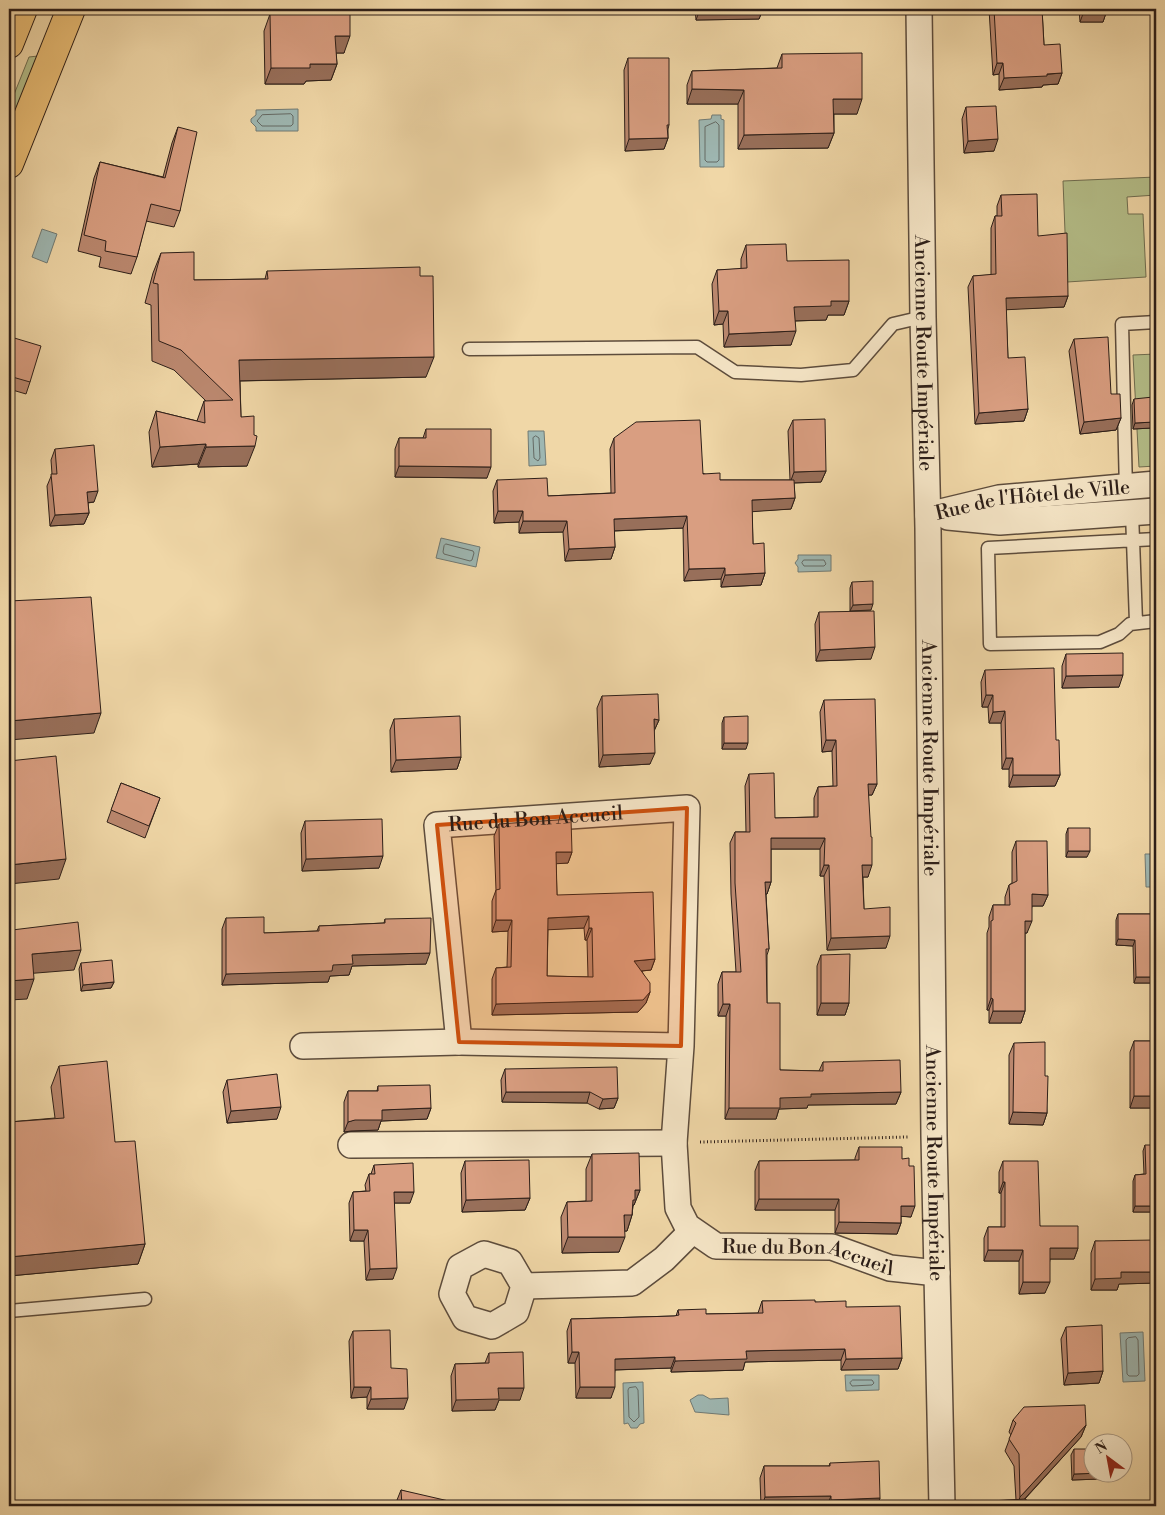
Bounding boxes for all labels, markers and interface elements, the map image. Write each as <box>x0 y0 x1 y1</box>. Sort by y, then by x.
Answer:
street label: Ancienne Route Impériale <box>908 234 938 472</box>
street label: Rue de l'Hôtel de Ville <box>933 475 1131 527</box>
street label: Ancienne Route Impériale <box>915 639 942 876</box>
street label: Rue du Bon Accueil <box>447 801 624 838</box>
street label: Ancienne Route Impériale <box>919 1043 948 1281</box>
street label: Rue du Bon Accueil <box>722 1235 895 1282</box>
north arrow <box>1082 1432 1132 1482</box>
text: N <box>1092 1437 1111 1458</box>

